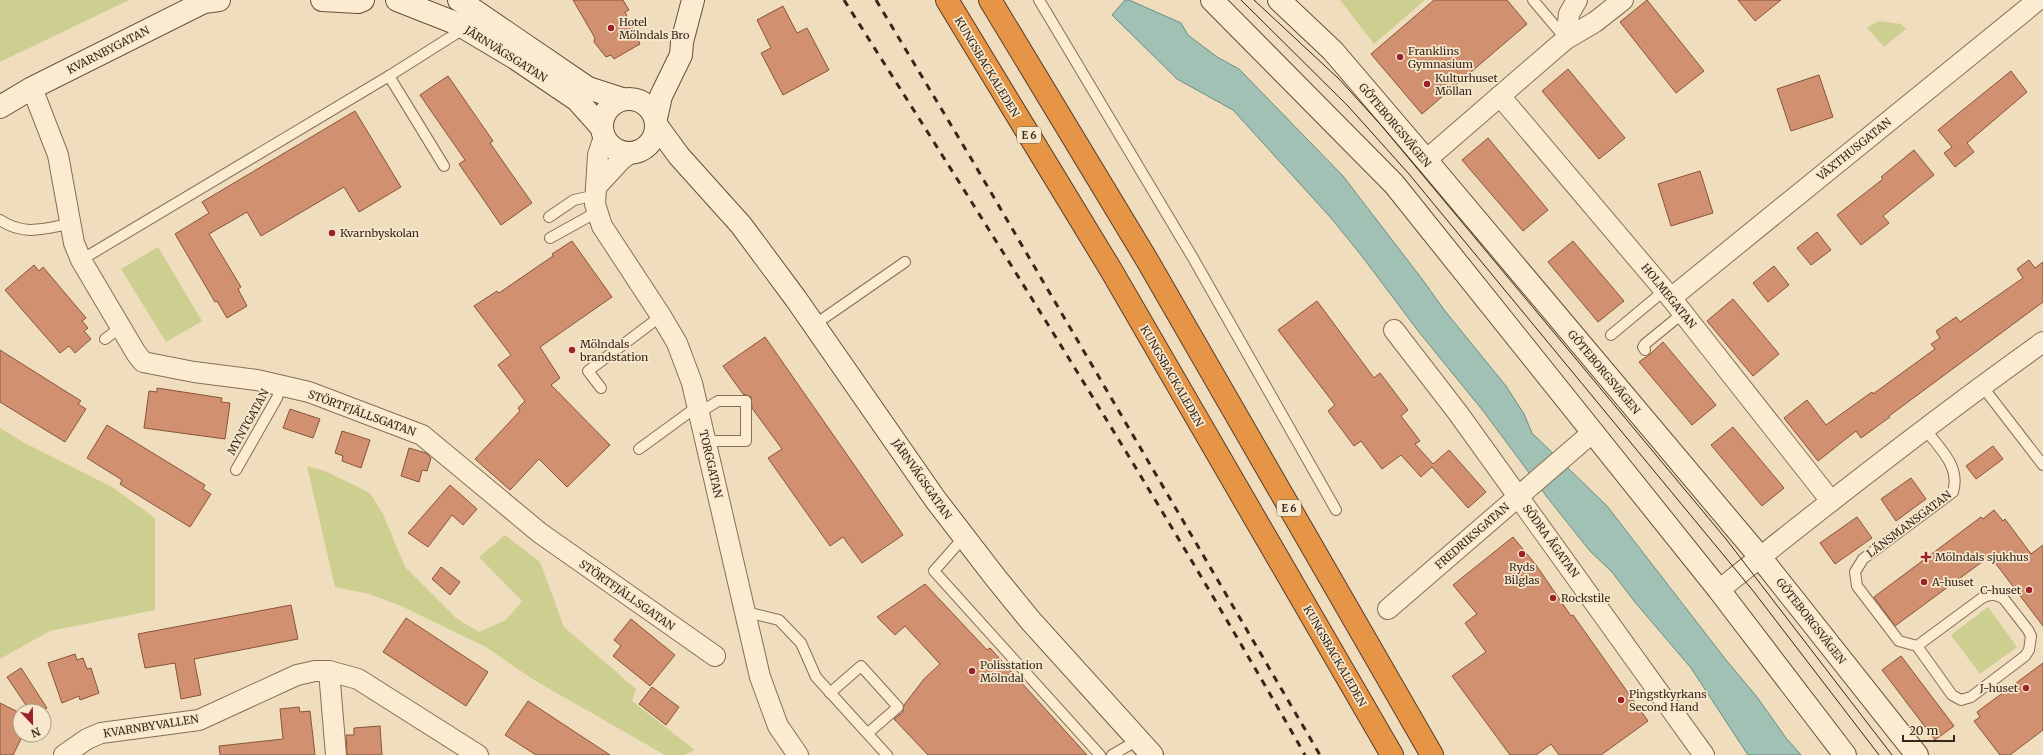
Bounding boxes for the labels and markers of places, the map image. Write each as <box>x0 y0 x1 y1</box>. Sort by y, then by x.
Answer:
place label: Hotel Mölndals Bro <box>619 15 690 42</box>
marker: Hotel Mölndals Bro <box>606 23 616 33</box>
place label: Franklins Gymnasium <box>1408 44 1473 71</box>
marker: Franklins Gymnasium <box>1395 52 1405 62</box>
place label: Kulturhuset Möllan <box>1435 71 1499 98</box>
marker: Kulturhuset Möllan <box>1422 79 1432 89</box>
place label: Kvarnbyskolan <box>340 226 420 240</box>
marker: Kvarnbyskolan <box>327 228 337 238</box>
place label: Mölndals brandstation <box>579 337 649 364</box>
marker: Mölndals brandstation <box>567 345 577 355</box>
marker: Ryds Bilglas <box>1517 549 1527 559</box>
place label: Mölndals sjukhus <box>1935 550 2029 564</box>
marker: Mölndals sjukhus <box>1920 551 1932 563</box>
place label: Ryds Bilglas <box>1504 560 1540 587</box>
place label: A-huset <box>1931 575 1974 589</box>
marker: A-huset <box>1919 577 1929 587</box>
place label: C-huset <box>1980 583 2022 597</box>
marker: C-huset <box>2024 585 2034 595</box>
place label: Rockstile <box>1561 591 1610 605</box>
marker: Rockstile <box>1548 593 1558 603</box>
place label: Polisstation Mölndal <box>980 658 1043 685</box>
marker: Polisstation Mölndal <box>967 666 977 676</box>
place label: J-huset <box>1979 681 2019 695</box>
marker: J-huset <box>2021 683 2031 693</box>
place label: Pingstkyrkans Second Hand <box>1629 687 1707 714</box>
marker: Pingstkyrkans Second Hand <box>1616 695 1626 705</box>

